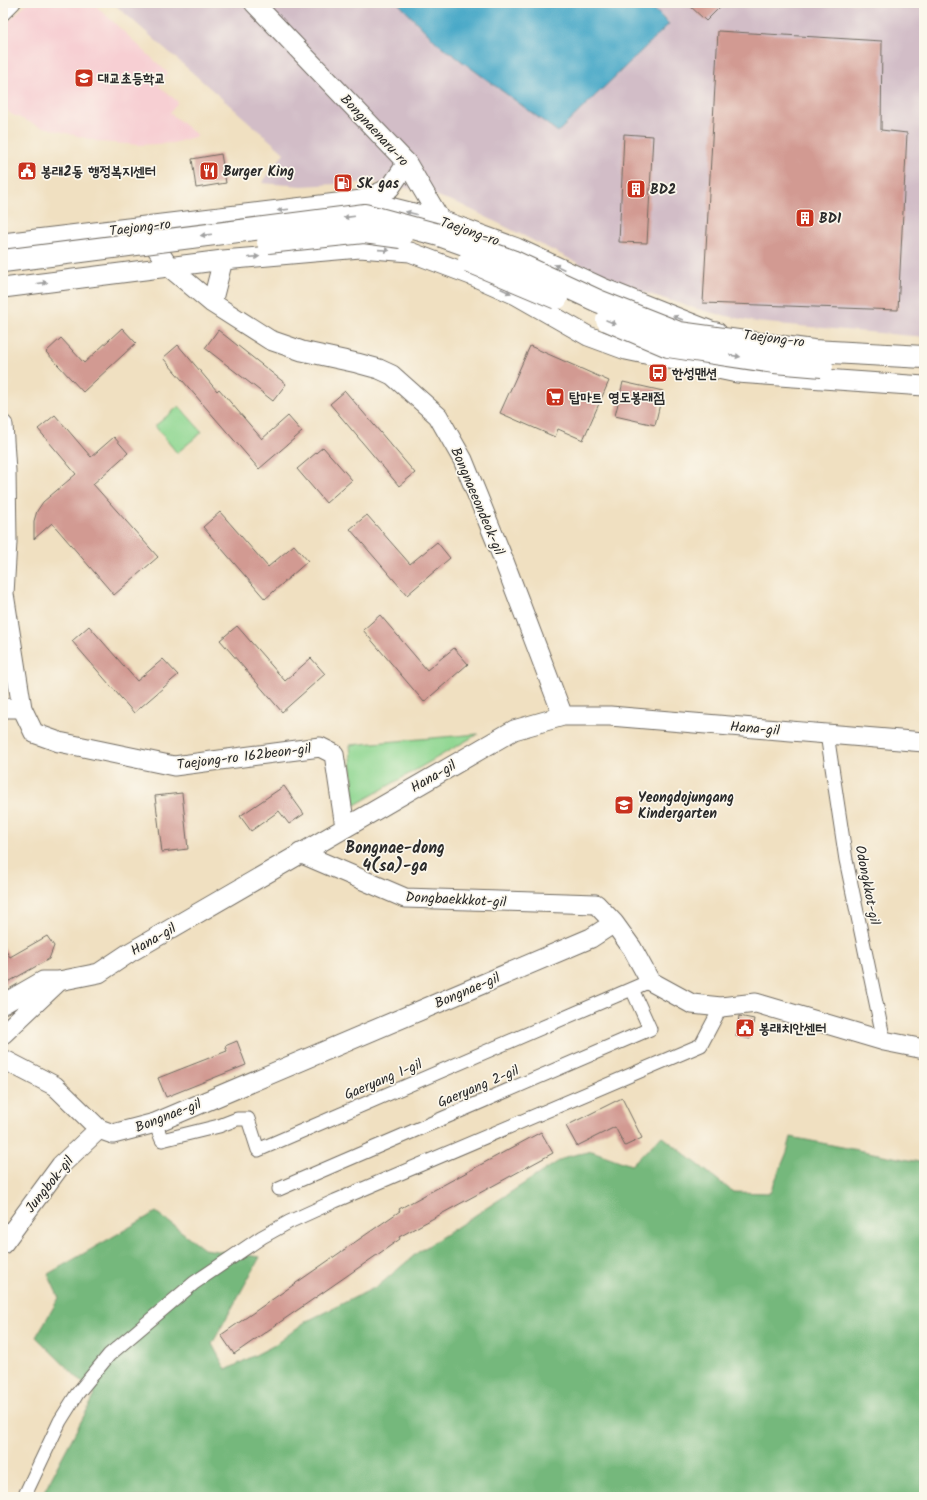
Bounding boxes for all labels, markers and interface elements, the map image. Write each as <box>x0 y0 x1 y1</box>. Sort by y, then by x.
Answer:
school or university icon: 대교초등학교 <box>73 67 95 89</box>
place label: 대교초등학교 <box>97 68 166 90</box>
street label: Bongnaenaru-ro <box>335 89 414 172</box>
public building icon: 봉래2동 행정복지센터 <box>16 160 38 182</box>
restaurant icon: Burger King <box>198 160 220 182</box>
place label: 봉래2동 행정복지센터 <box>41 161 156 183</box>
place label: Burger King <box>223 161 294 183</box>
fuel station icon: SK gas <box>332 172 354 194</box>
place label: SK gas <box>357 173 399 195</box>
building icon: BD2 <box>625 178 647 200</box>
place label: BD2 <box>650 179 676 201</box>
one-way arrow <box>277 207 289 213</box>
building icon: BD1 <box>794 207 816 229</box>
place label: BD1 <box>819 208 842 230</box>
one-way arrow <box>404 209 417 215</box>
street label: Taejong-ro <box>437 211 502 252</box>
street label: Taejong-ro <box>108 213 172 243</box>
one-way arrow <box>343 214 355 220</box>
one-way arrow <box>200 232 212 238</box>
one-way arrow <box>378 246 390 253</box>
one-way arrow <box>248 254 260 260</box>
one-way arrow <box>553 264 564 270</box>
one-way arrow <box>36 280 48 286</box>
one-way arrow <box>500 288 511 294</box>
one-way arrow <box>672 314 684 320</box>
one-way arrow <box>605 319 617 325</box>
street label: Taejong-ro <box>742 324 806 354</box>
one-way arrow <box>729 353 741 359</box>
bus stop icon: 한성맨션 <box>647 362 669 384</box>
place label: 한성맨션 <box>671 363 717 385</box>
supermarket icon: 탑마트 영도봉래점 <box>544 386 566 408</box>
place label: 탑마트 영도봉래점 <box>569 387 665 409</box>
street label: Bongnaeeondeok-gil <box>444 444 510 560</box>
street label: Hana-gil <box>729 716 781 742</box>
street label: Taejong-ro 162beon-gil <box>176 738 313 776</box>
street label: Hana-gil <box>406 755 461 799</box>
place label: Yeongdojungang Kindergarten <box>638 787 734 825</box>
school or university icon: Yeongdojungang Kindergarten <box>613 794 635 816</box>
district label: Bongnae-dong 4(sa)-ga <box>345 836 445 879</box>
street label: Odongkkot-gil <box>849 843 886 927</box>
street label: Dongbaekkkot-gil <box>405 886 508 914</box>
street label: Hana-gil <box>126 918 181 962</box>
street label: Bongnae-gil <box>431 967 504 1015</box>
public building icon: 봉래치안센터 <box>734 1017 756 1039</box>
place label: 봉래치안센터 <box>759 1018 827 1040</box>
street label: Gaeryang 1-gil <box>341 1053 426 1106</box>
street label: Gaeryang 2-gil <box>434 1060 523 1114</box>
street label: Bongnae-gil <box>132 1093 205 1139</box>
street label: Jungbok-gil <box>20 1151 80 1218</box>

